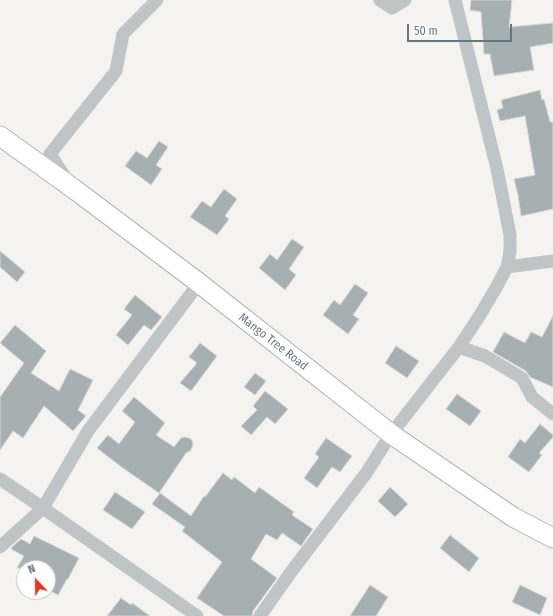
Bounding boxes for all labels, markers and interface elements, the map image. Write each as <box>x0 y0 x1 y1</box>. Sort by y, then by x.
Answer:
scale bar <box>409 16 514 42</box>
text: 50 m <box>414 24 438 38</box>
street label: Mango Tree Road <box>236 310 310 374</box>
north arrow <box>16 560 56 600</box>
text: N <box>26 562 37 577</box>

